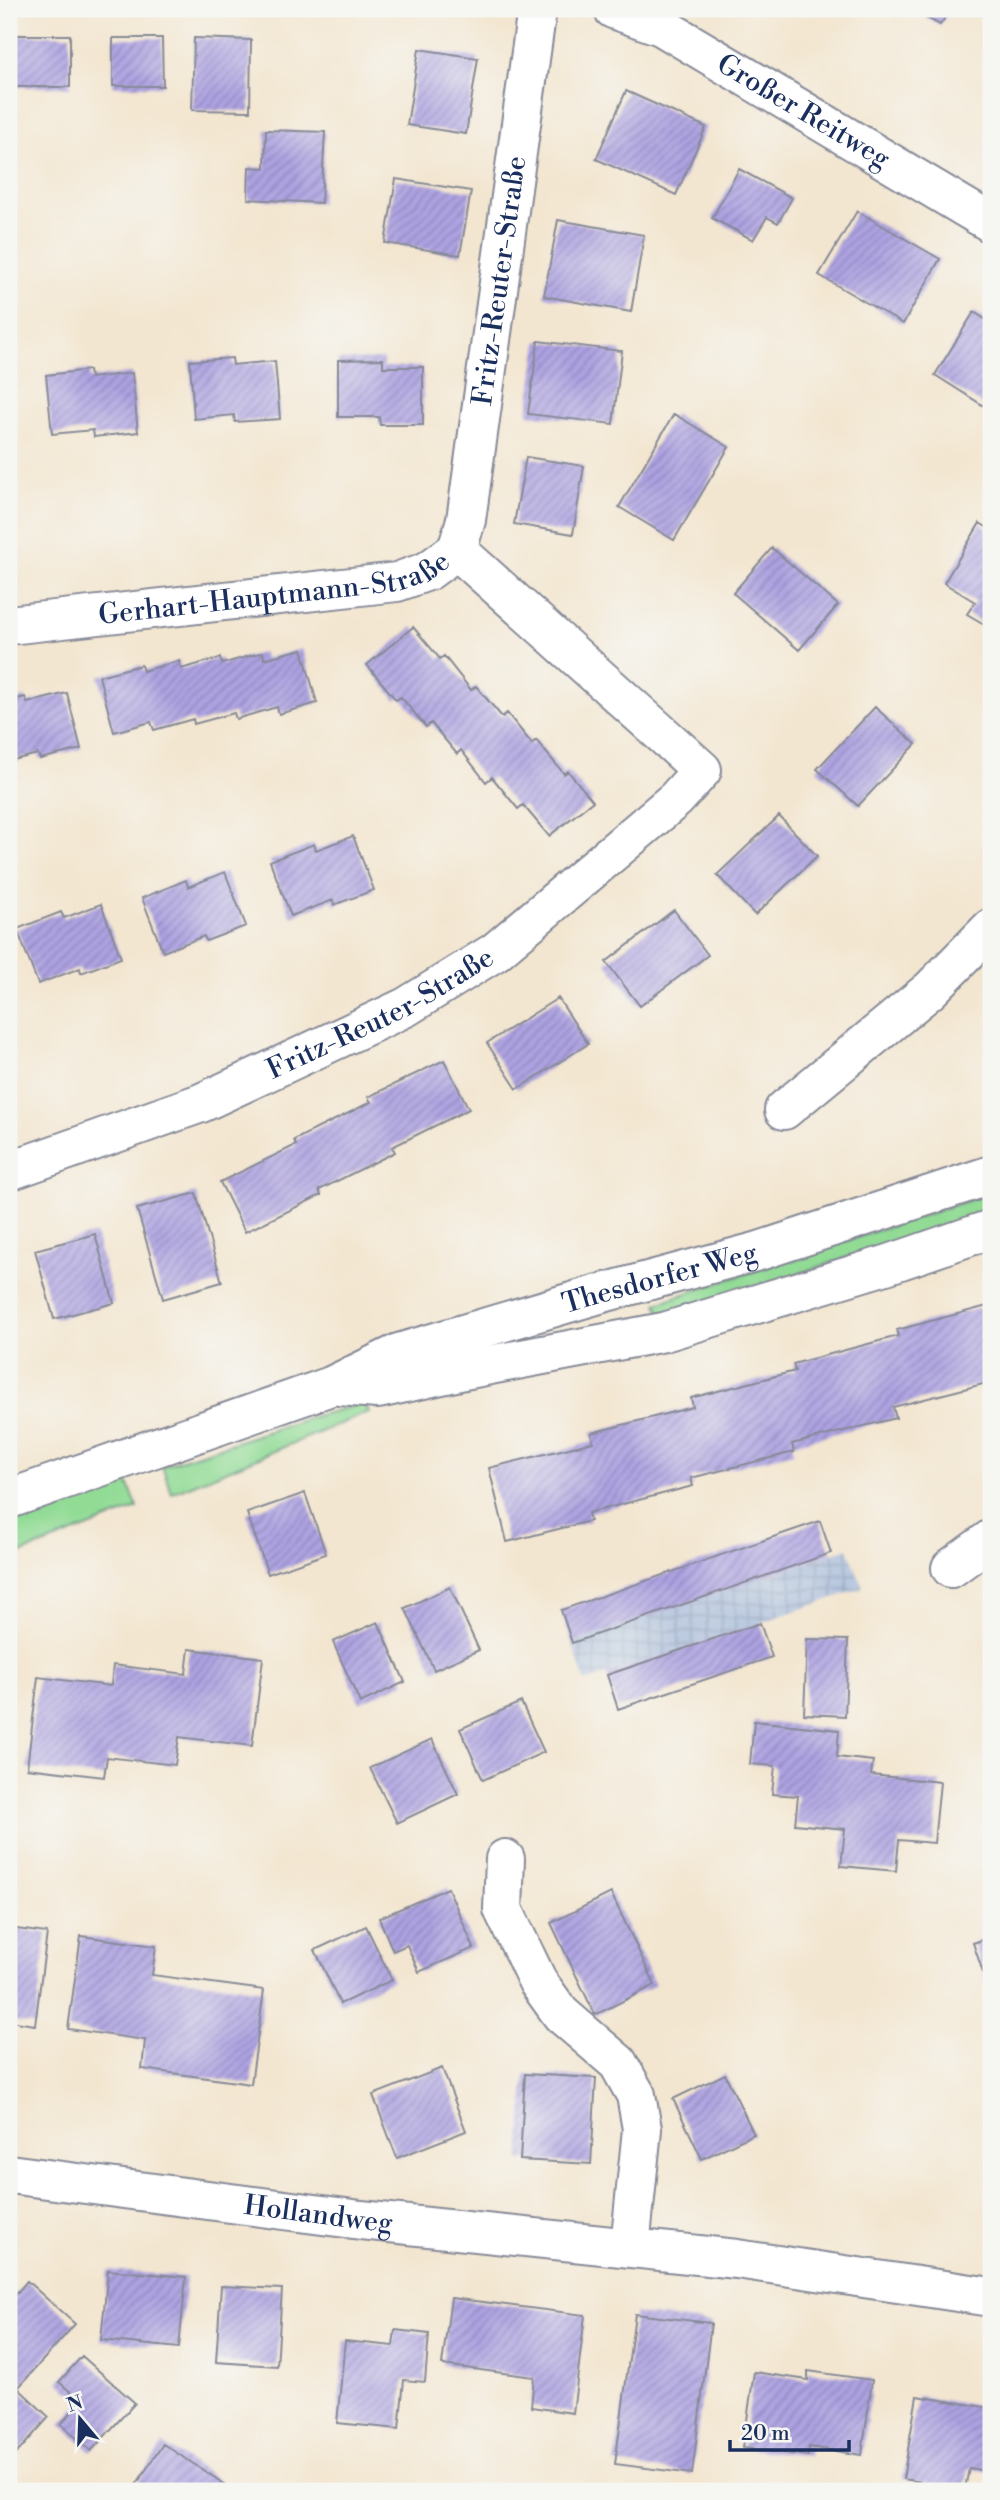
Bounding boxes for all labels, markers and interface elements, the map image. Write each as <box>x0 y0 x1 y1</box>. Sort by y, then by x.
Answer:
street label: Großer Reitweg <box>711 46 897 177</box>
street label: Fritz-Reuter-Straße <box>465 154 534 408</box>
street label: Gerhart-Hauptmann-Straße <box>97 544 457 632</box>
street label: Fritz-Reuter-Straße <box>261 940 500 1087</box>
street label: Thesdorfer Weg <box>558 1235 761 1321</box>
street label: Hollandweg <box>242 2187 395 2241</box>
north arrow <box>46 2384 116 2454</box>
text: N <box>64 2390 86 2418</box>
scale bar <box>730 2409 850 2453</box>
text: 20 m <box>741 2421 790 2447</box>

